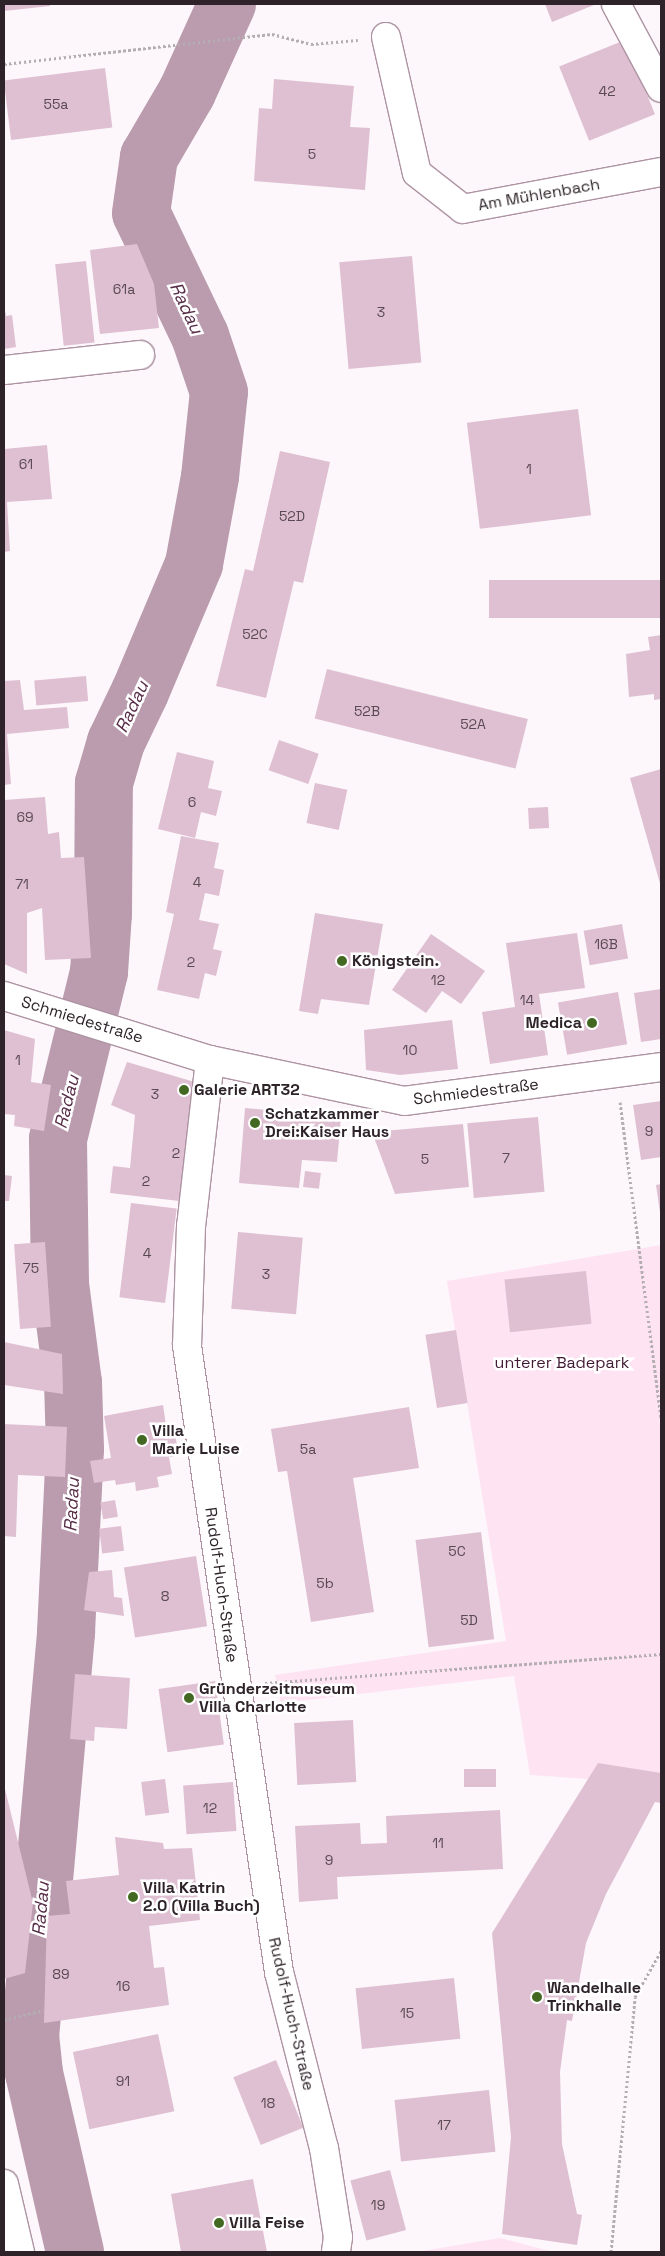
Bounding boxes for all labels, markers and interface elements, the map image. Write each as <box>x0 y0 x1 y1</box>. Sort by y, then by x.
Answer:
house number: 42 <box>598 83 616 99</box>
house number: 55a <box>44 96 68 112</box>
house number: 5 <box>308 146 316 162</box>
street label: Am Mühlenbach <box>477 175 601 215</box>
water label: Radau <box>165 279 207 337</box>
house number: 61a <box>113 281 135 297</box>
house number: 3 <box>377 304 385 320</box>
house number: 61 <box>19 456 33 472</box>
house number: 1 <box>526 461 532 477</box>
house number: 52D <box>279 508 305 524</box>
house number: 52C <box>242 626 268 642</box>
water label: Radau <box>111 678 153 736</box>
house number: 52B <box>354 703 380 719</box>
house number: 52A <box>460 716 486 732</box>
house number: 6 <box>188 794 196 810</box>
house number: 69 <box>16 809 34 825</box>
house number: 4 <box>193 874 201 890</box>
house number: 71 <box>15 876 29 892</box>
house number: 16B <box>594 936 618 952</box>
place label: Königstein. <box>352 951 439 971</box>
house number: 2 <box>187 954 195 970</box>
marker: Königstein. <box>336 955 348 967</box>
house number: 12 <box>431 972 445 988</box>
street label: Schmiedestraße <box>19 992 145 1048</box>
house number: 14 <box>520 992 534 1008</box>
place label: Medica <box>526 1013 582 1033</box>
marker: Medica <box>586 1017 598 1029</box>
house number: 10 <box>403 1042 417 1058</box>
house number: 1 <box>15 1052 21 1068</box>
water label: Radau <box>50 1073 84 1131</box>
street label: Schmiedestraße <box>412 1075 540 1109</box>
place label: Galerie ART32 <box>194 1080 300 1100</box>
marker: Galerie ART32 <box>178 1084 190 1096</box>
house number: 3 <box>151 1086 159 1102</box>
place label: Schatzkammer Drei:Kaiser Haus <box>265 1104 389 1142</box>
marker: Schatzkammer Drei:Kaiser Haus <box>249 1117 261 1129</box>
house number: 9 <box>645 1123 653 1139</box>
house number: 2 <box>172 1145 180 1161</box>
house number: 7 <box>502 1150 510 1166</box>
house number: 5 <box>421 1151 429 1167</box>
house number: 2 <box>142 1173 150 1189</box>
house number: 4 <box>143 1245 151 1261</box>
house number: 75 <box>23 1260 39 1276</box>
house number: 3 <box>262 1266 270 1282</box>
park label: unterer Badepark <box>495 1353 629 1373</box>
place label: Villa Marie Luise <box>152 1421 240 1459</box>
marker: Villa Marie Luise <box>136 1434 148 1446</box>
house number: 5a <box>300 1441 316 1457</box>
water label: Radau <box>60 1477 84 1533</box>
street label: Rudolf-Huch-Straße <box>201 1506 241 1664</box>
house number: 5C <box>448 1543 466 1559</box>
house number: 5b <box>316 1575 334 1591</box>
house number: 8 <box>161 1588 169 1604</box>
house number: 5D <box>460 1612 478 1628</box>
place label: Gründerzeitmuseum Villa Charlotte <box>199 1679 355 1717</box>
marker: Gründerzeitmuseum Villa Charlotte <box>183 1692 195 1704</box>
house number: 12 <box>203 1800 217 1816</box>
house number: 11 <box>432 1835 444 1851</box>
house number: 9 <box>325 1852 333 1868</box>
place label: Villa Katrin 2.0 (Villa Buch) <box>143 1878 260 1916</box>
water label: Radau <box>28 1881 54 1937</box>
marker: Villa Katrin 2.0 (Villa Buch) <box>127 1891 139 1903</box>
street label: Rudolf-Huch-Straße <box>264 1936 318 2092</box>
house number: 89 <box>52 1966 70 1982</box>
house number: 16 <box>116 1978 130 1994</box>
place label: Wandelhalle Trinkhalle <box>547 1978 641 2016</box>
marker: Wandelhalle Trinkhalle <box>531 1991 543 2003</box>
house number: 15 <box>400 2005 414 2021</box>
house number: 91 <box>116 2073 130 2089</box>
house number: 18 <box>261 2095 275 2111</box>
house number: 17 <box>437 2117 451 2133</box>
house number: 19 <box>371 2197 385 2213</box>
place label: Villa Feise <box>229 2213 305 2233</box>
marker: Villa Feise <box>213 2217 225 2229</box>

